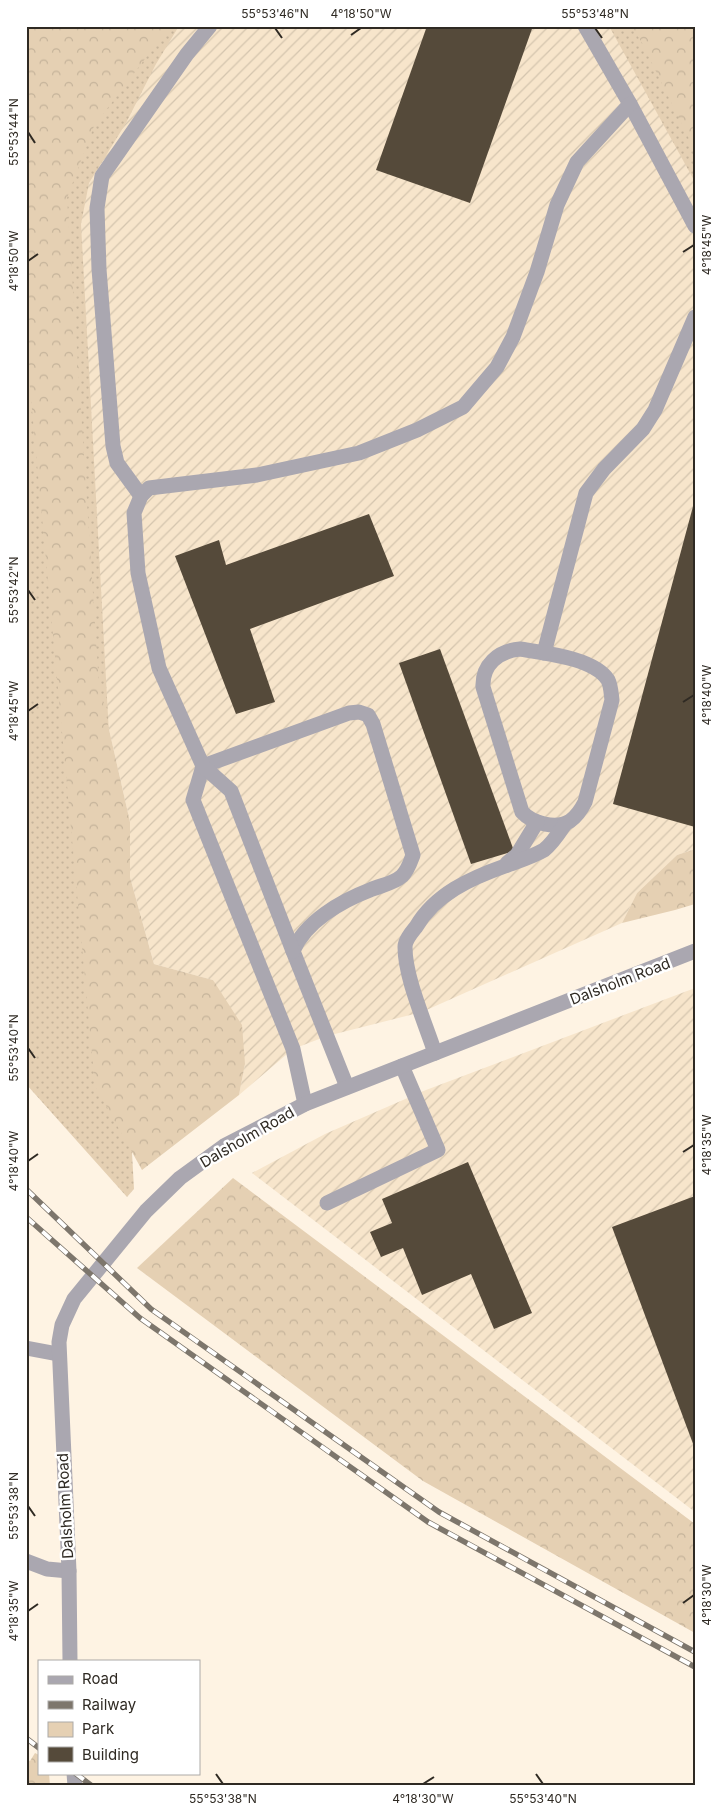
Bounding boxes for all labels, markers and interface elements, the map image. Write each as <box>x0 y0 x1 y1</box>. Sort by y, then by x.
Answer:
text: 55°53'46"N <box>241 6 309 21</box>
text: 4°18'50"W <box>330 6 392 21</box>
text: 55°53'48"N <box>561 6 629 21</box>
text: 55°53'44"N <box>6 98 21 166</box>
text: 4°18'45"W <box>699 215 714 275</box>
text: 4°18'50"W <box>6 230 21 292</box>
text: 55°53'42"N <box>6 556 21 624</box>
text: 4°18'40"W <box>699 664 714 725</box>
text: 4°18'45"W <box>6 681 21 741</box>
street label: Dalsholm Road <box>567 953 673 1009</box>
text: 55°53'40"N <box>6 1014 21 1082</box>
street label: Dalsholm Road <box>196 1102 298 1172</box>
text: 4°18'35"W <box>699 1114 714 1176</box>
text: 4°18'40"W <box>6 1130 21 1191</box>
street label: Dalsholm Road <box>53 1453 77 1559</box>
text: 55°53'38"N <box>6 1472 21 1540</box>
text: 4°18'30"W <box>699 1564 714 1626</box>
text: 4°18'35"W <box>6 1580 21 1642</box>
legend <box>38 1660 200 1774</box>
text: Road <box>82 1669 118 1688</box>
text: Railway <box>82 1695 137 1714</box>
text: Park <box>82 1719 115 1738</box>
text: Building <box>82 1745 139 1764</box>
text: 55°53'38"N <box>189 1791 257 1806</box>
text: 4°18'30"W <box>392 1791 454 1806</box>
text: 55°53'40"N <box>509 1791 577 1806</box>

